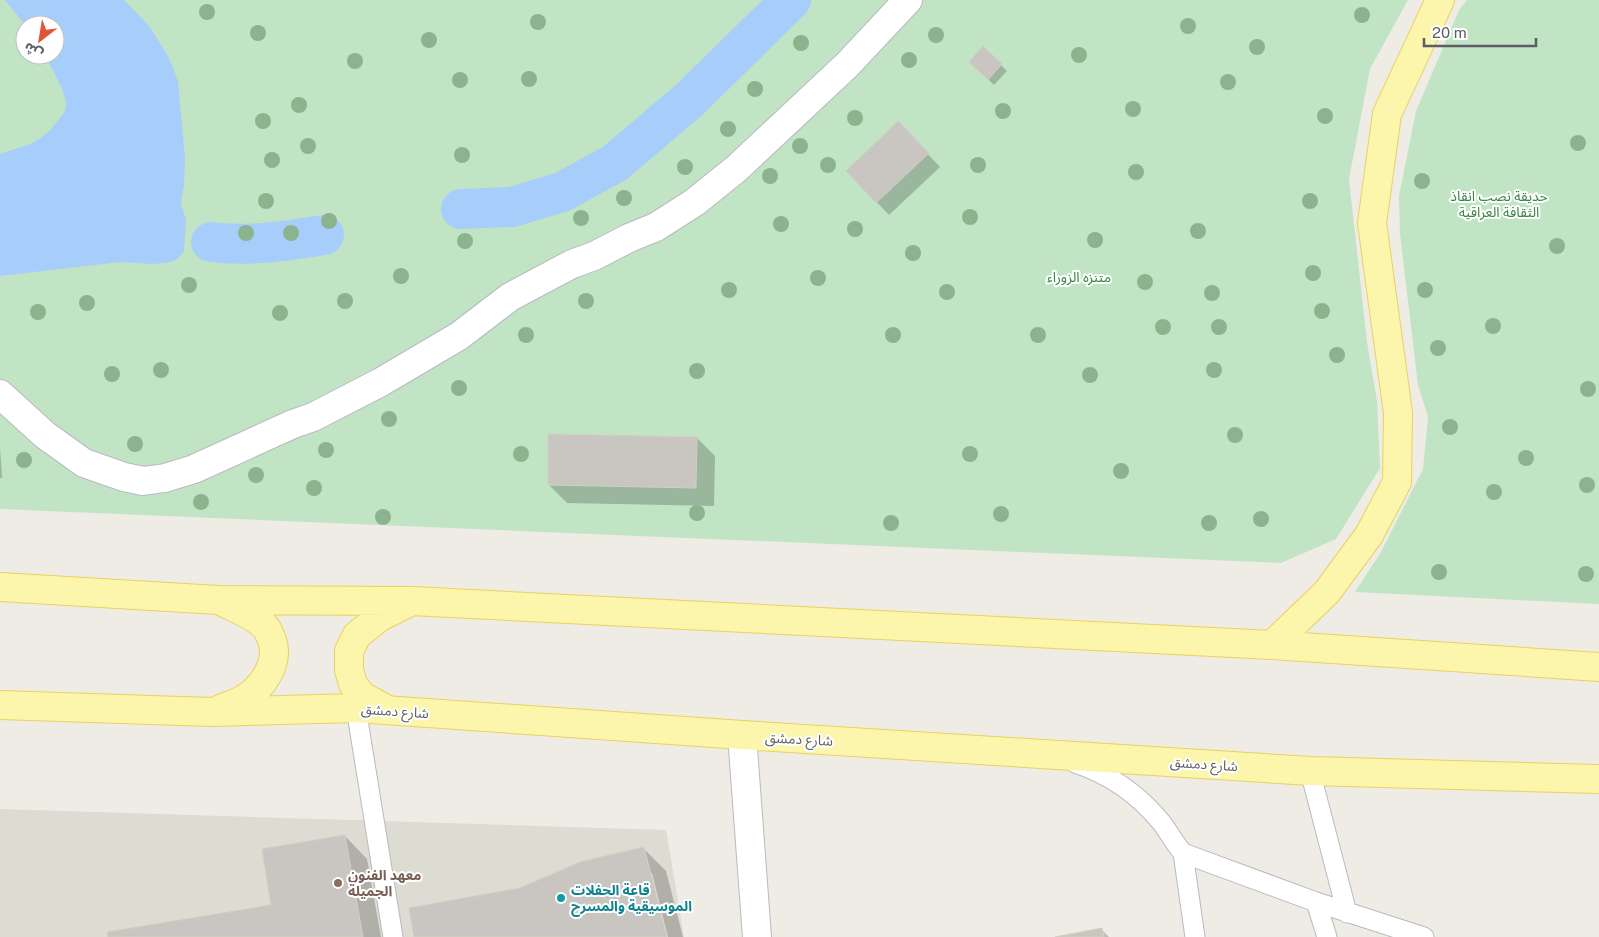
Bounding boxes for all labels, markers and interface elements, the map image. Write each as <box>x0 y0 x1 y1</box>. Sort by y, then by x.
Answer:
north arrow <box>15 15 65 65</box>
scale bar <box>1424 15 1536 47</box>
text: 20 m <box>1432 24 1467 41</box>
text: ش <box>21 39 46 63</box>
park label: حديقة نصب انقاذ الثقافة العراقية <box>1450 188 1548 221</box>
park label: متنزه الزوراء <box>1047 269 1111 286</box>
street label: شارع دمشق <box>360 701 429 724</box>
street label: شارع دمشق <box>765 729 833 752</box>
street label: شارع دمشق <box>1169 754 1238 777</box>
place label: معهد الفنون الجميلة <box>348 867 422 899</box>
marker: معهد الفنون الجميلة <box>332 877 344 889</box>
place label: قاعة الحفلات الموسيقية والمسرح <box>571 882 692 917</box>
marker: قاعة الحفلات الموسيقية والمسرح <box>555 892 567 904</box>

